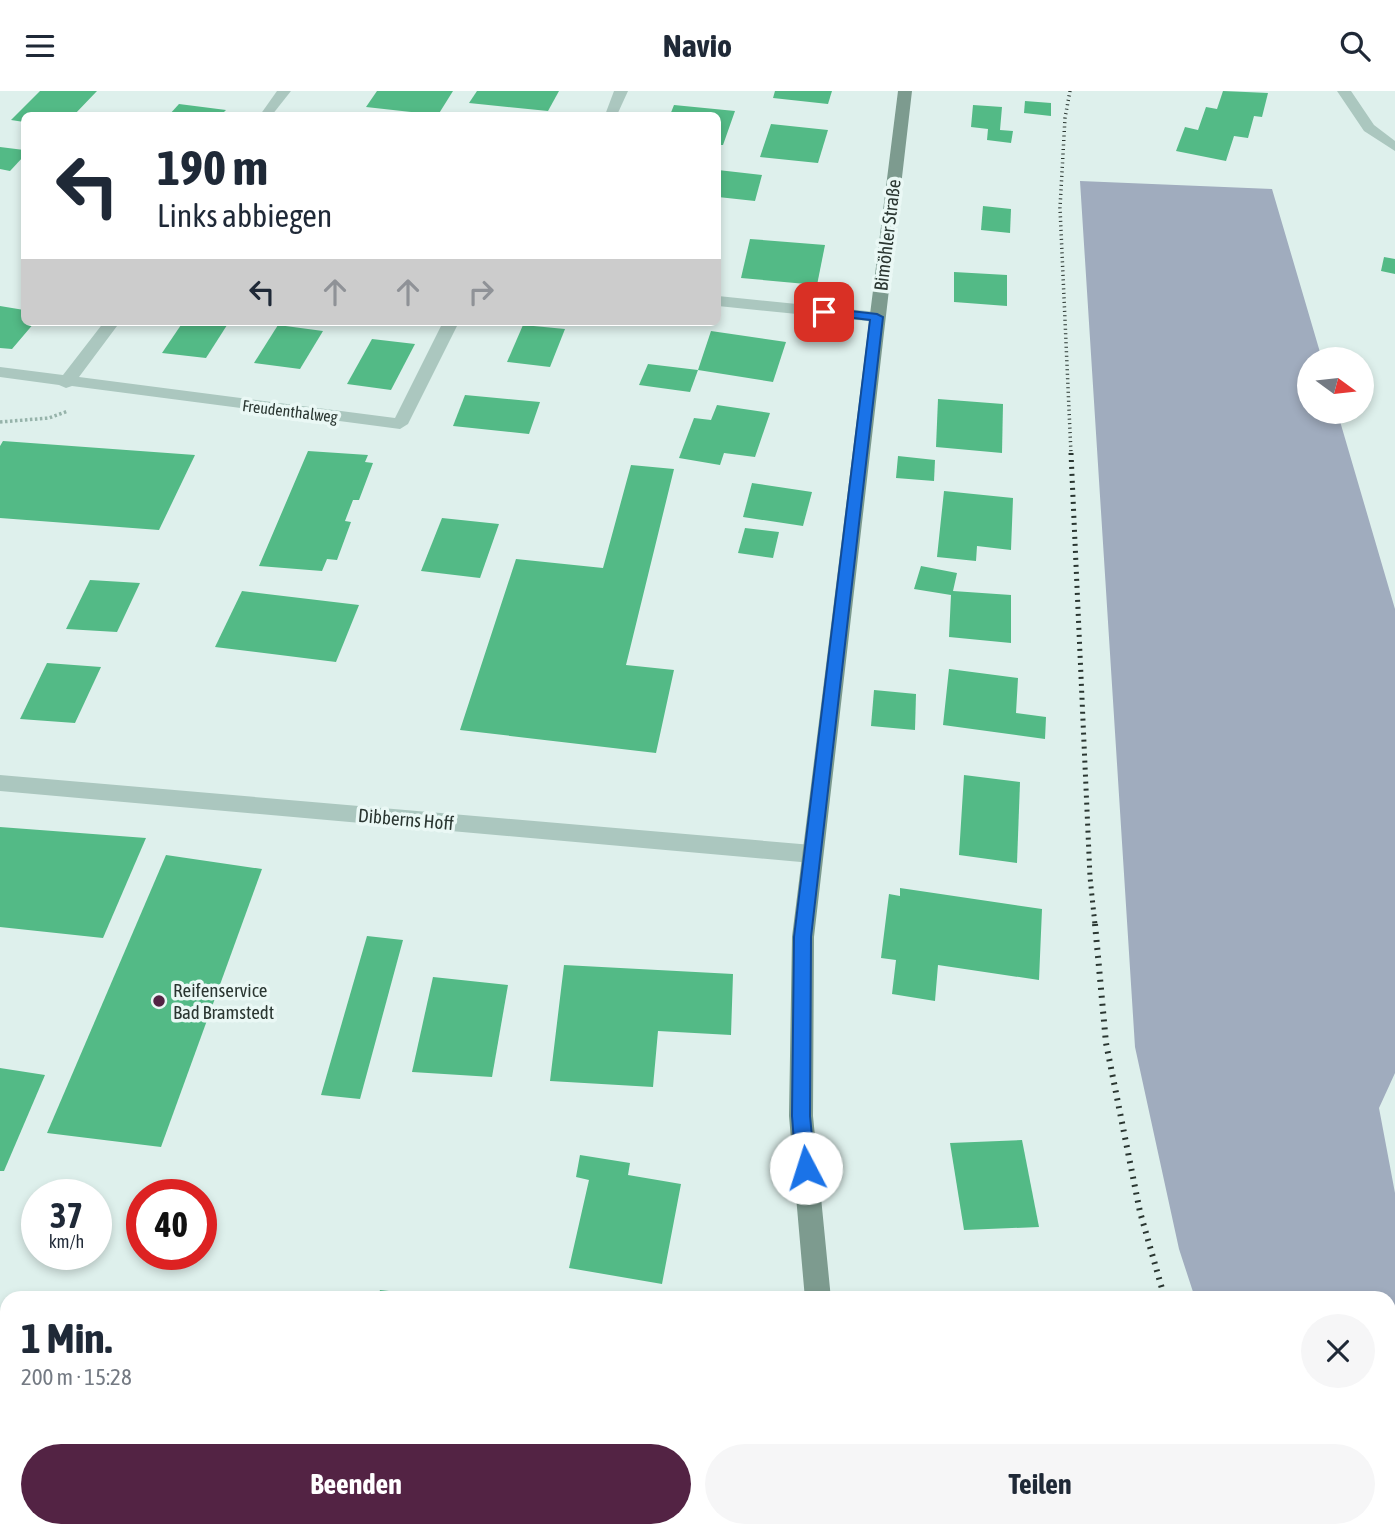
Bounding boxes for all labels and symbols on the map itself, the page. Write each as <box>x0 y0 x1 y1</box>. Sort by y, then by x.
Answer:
street label: Bimöhler Straße <box>869 178 905 292</box>
pin <box>794 282 854 342</box>
north arrow <box>1297 347 1374 423</box>
street label: Freudenthalweg <box>241 396 339 427</box>
street label: Dibberns Hoff <box>357 804 455 834</box>
place label: Reifenservice Bad Bramstedt <box>173 979 274 1023</box>
marker: Reifenservice Bad Bramstedt <box>151 993 167 1009</box>
position arrow <box>769 1131 843 1205</box>
speed limit sign: 40 <box>126 1179 217 1270</box>

